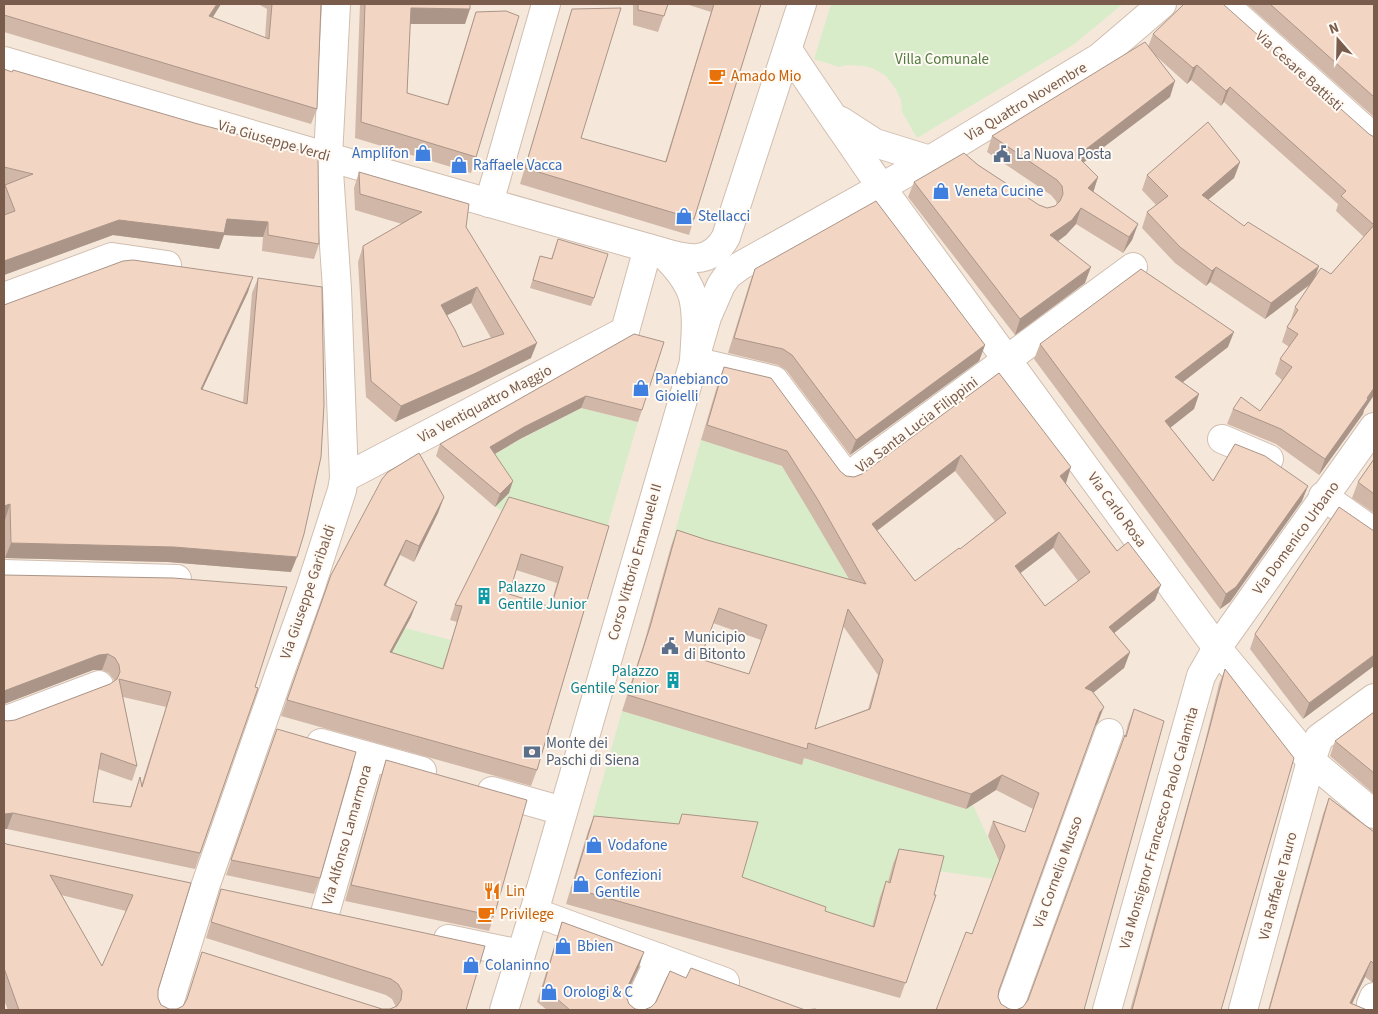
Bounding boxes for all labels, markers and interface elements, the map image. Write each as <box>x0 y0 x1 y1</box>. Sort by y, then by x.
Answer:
north arrow <box>1313 15 1363 65</box>
text: N <box>1326 18 1342 40</box>
street label: Via Cesare Battisti <box>1250 26 1348 116</box>
park label: Villa Comunale <box>895 49 989 70</box>
street label: Via Quattro Novembre <box>961 57 1091 147</box>
cafe icon: Amado Mio <box>707 66 727 86</box>
place label: Amado Mio <box>731 66 801 87</box>
street label: Via Giuseppe Verdi <box>215 115 333 167</box>
place label: Amplifon <box>352 143 409 164</box>
shop icon: Amplifon <box>413 143 433 163</box>
public building icon: La Nuova Posta <box>992 144 1012 164</box>
place label: La Nuova Posta <box>1016 144 1112 165</box>
shop icon: Raffaele Vacca <box>449 155 469 175</box>
place label: Raffaele Vacca <box>473 155 562 176</box>
shop icon: Veneta Cucine <box>931 181 951 201</box>
place label: Veneta Cucine <box>955 181 1044 202</box>
shop icon: Stellacci <box>674 206 694 226</box>
place label: Stellacci <box>698 206 750 227</box>
street label: Via Ventiquattro Maggio <box>414 360 556 448</box>
place label: Panebianco Gioielli <box>655 369 728 407</box>
street label: Via Santa Lucia Filippini <box>851 372 983 478</box>
shop icon: Panebianco Gioielli <box>631 378 651 398</box>
street label: Via Carlo Rosa <box>1082 468 1152 552</box>
street label: Via Domenico Urbano <box>1248 477 1344 599</box>
street label: Corso Vittorio Emanuele II <box>603 481 667 643</box>
street label: Via Giuseppe Garibaldi <box>275 522 341 662</box>
place label: Palazzo Gentile Junior <box>498 577 587 615</box>
building icon: Palazzo Gentile Junior <box>474 586 494 606</box>
place label: Municipio di Bitonto <box>684 627 746 665</box>
public building icon: Municipio di Bitonto <box>660 636 680 656</box>
place label: Palazzo Gentile Senior <box>570 661 660 699</box>
building icon: Palazzo Gentile Senior <box>663 670 683 690</box>
street label: Via Monsignor Francesco Paolo Calamita <box>1114 704 1204 952</box>
place label: Monte dei Paschi di Siena <box>546 733 639 771</box>
bank icon: Monte dei Paschi di Siena <box>522 742 542 762</box>
street label: Via Alfonso Lamarmora <box>317 762 377 908</box>
street label: Via Cornelio Musso <box>1028 813 1088 931</box>
street label: Via Raffaele Tauro <box>1253 829 1303 943</box>
shop icon: Vodafone <box>584 835 604 855</box>
place label: Vodafone <box>608 835 668 856</box>
place label: Confezioni Gentile <box>595 865 662 903</box>
shop icon: Confezioni Gentile <box>571 874 591 894</box>
restaurant icon: Lin <box>482 881 502 901</box>
place label: Lin <box>506 881 525 902</box>
cafe icon: Privilege <box>476 904 496 924</box>
place label: Privilege <box>500 904 554 925</box>
shop icon: Bbien <box>553 936 573 956</box>
place label: Bbien <box>577 936 613 957</box>
shop icon: Colaninno <box>461 955 481 975</box>
place label: Colaninno <box>485 955 550 976</box>
shop icon: Orologi & C <box>539 982 559 1002</box>
place label: Orologi & C <box>563 982 633 1003</box>

